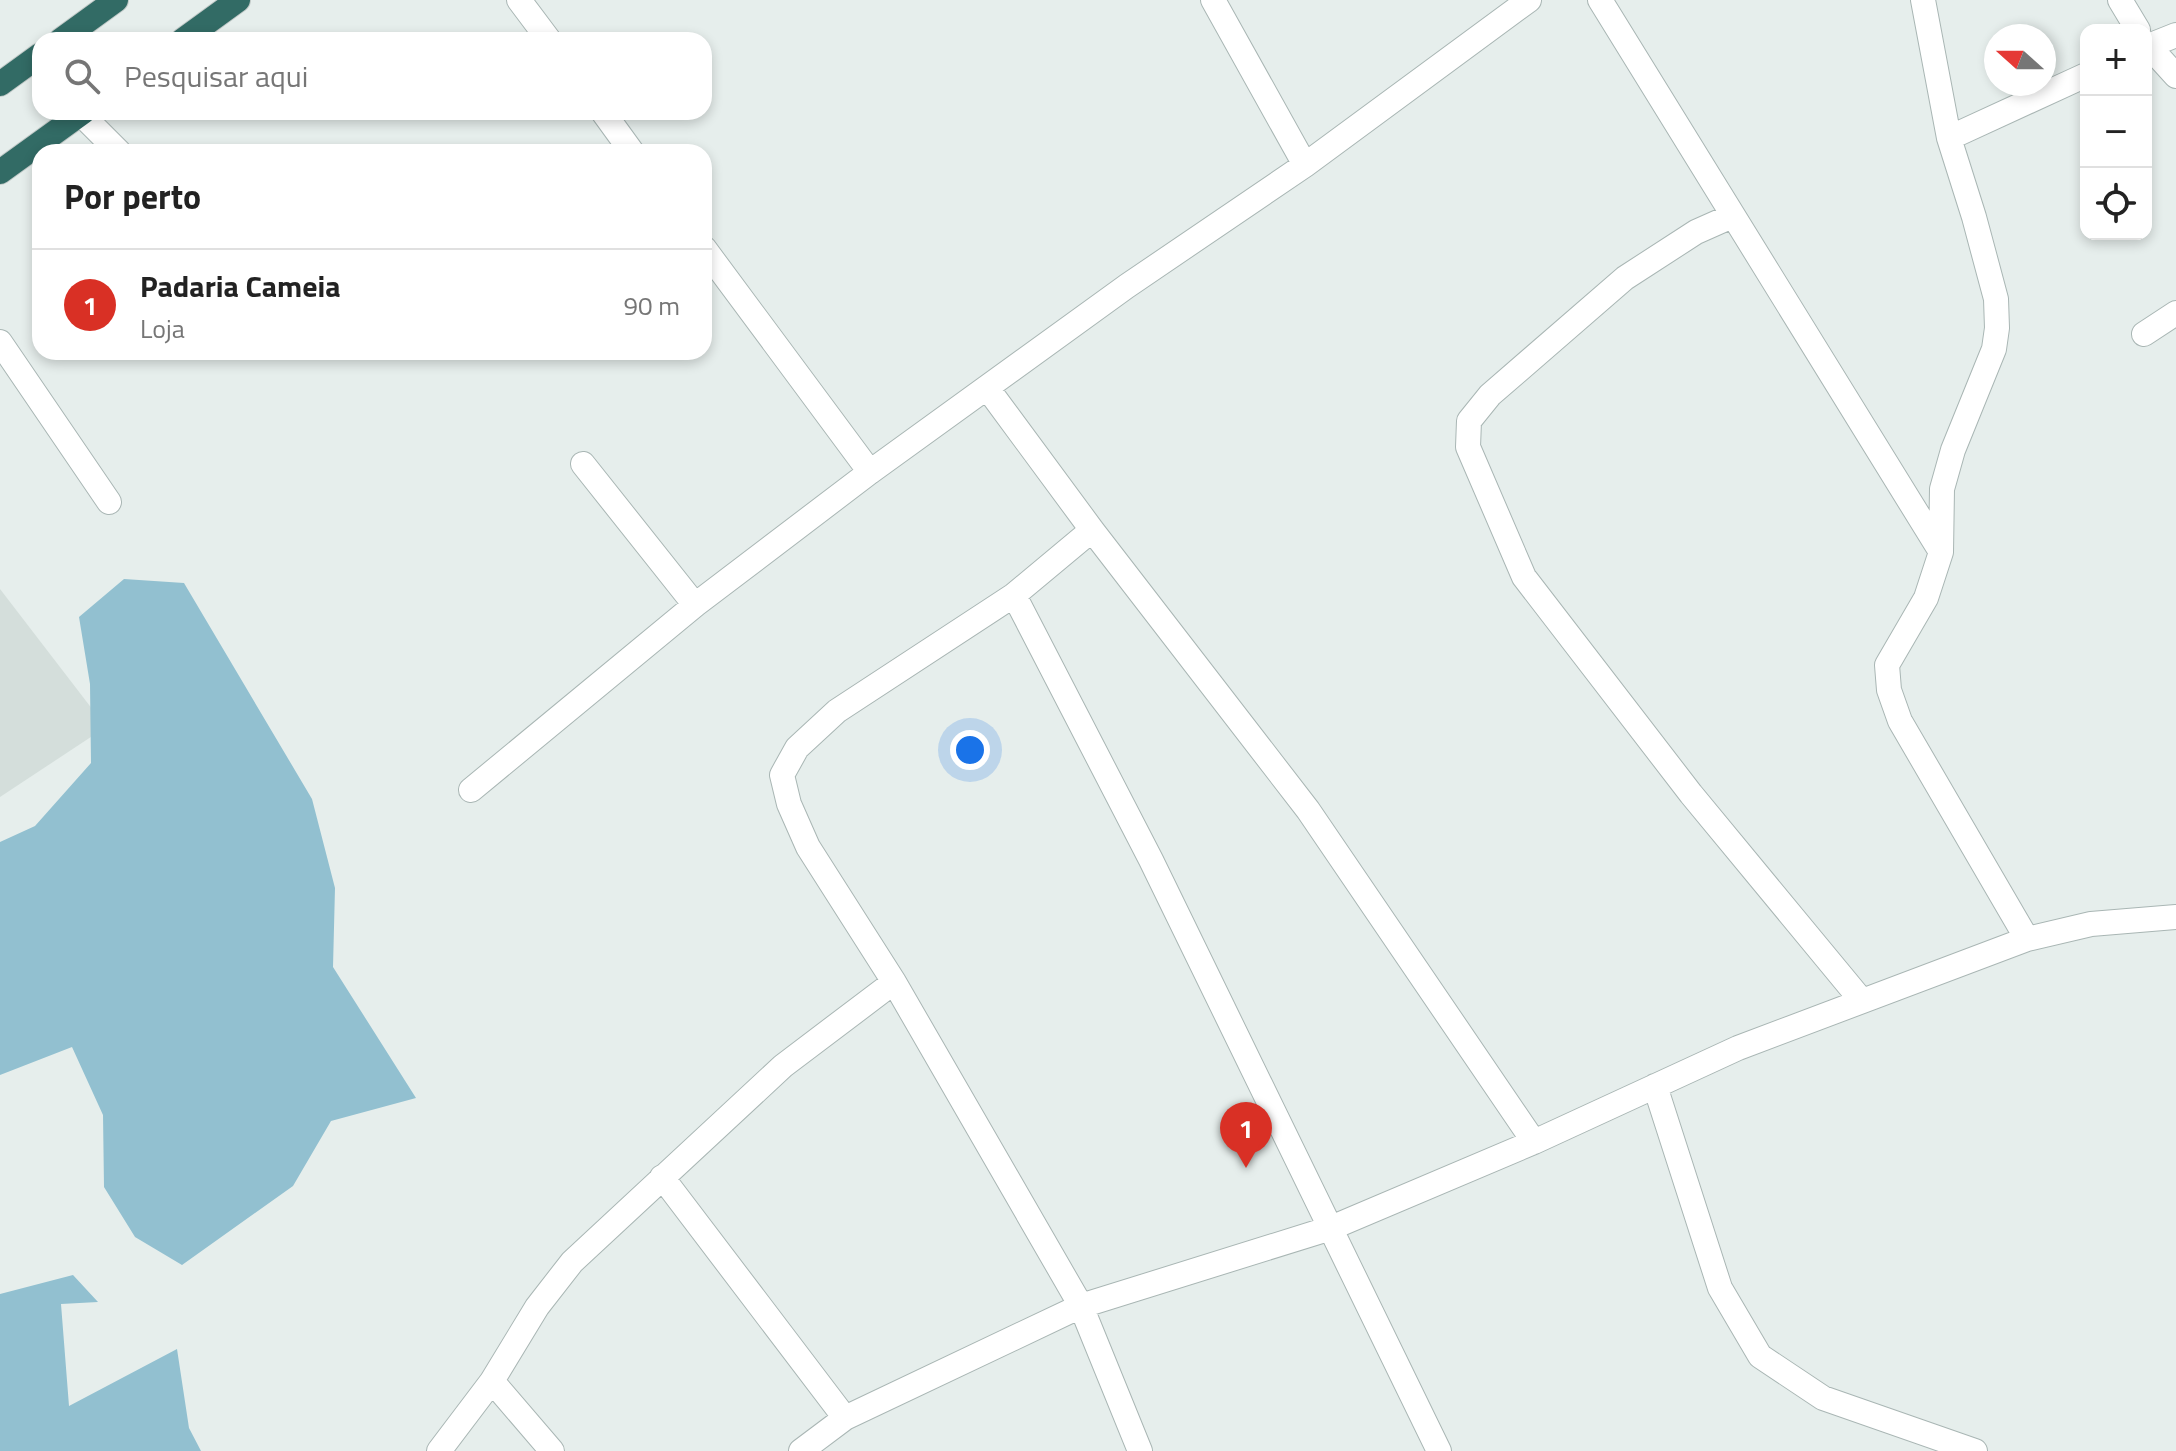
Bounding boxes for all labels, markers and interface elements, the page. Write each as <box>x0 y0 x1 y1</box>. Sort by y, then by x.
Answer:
north arrow <box>1984 24 2056 96</box>
map controls <box>2080 24 2152 240</box>
button: + <box>2080 24 2152 96</box>
search box <box>32 32 712 120</box>
text: Pesquisar aqui <box>124 53 308 99</box>
icon: search <box>60 54 104 98</box>
button: − <box>2080 96 2152 168</box>
button: locate <box>2080 168 2152 240</box>
text: Por perto <box>64 170 201 222</box>
text: Padaria Cameia <box>140 263 341 309</box>
text: 1 <box>83 286 97 325</box>
text: 90 m <box>623 286 680 325</box>
text: Loja <box>140 309 185 348</box>
your location <box>950 730 990 770</box>
pin: 1 <box>1220 1102 1272 1168</box>

